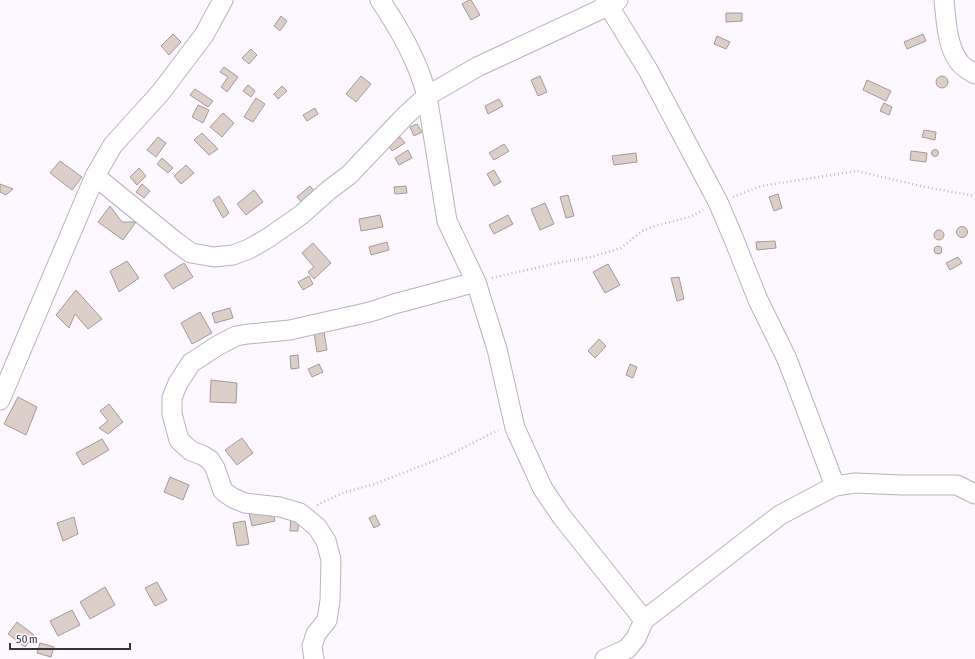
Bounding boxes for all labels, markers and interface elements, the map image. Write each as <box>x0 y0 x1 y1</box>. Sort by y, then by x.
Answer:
scale bar <box>10 625 130 651</box>
text: 50 m <box>16 632 38 646</box>

